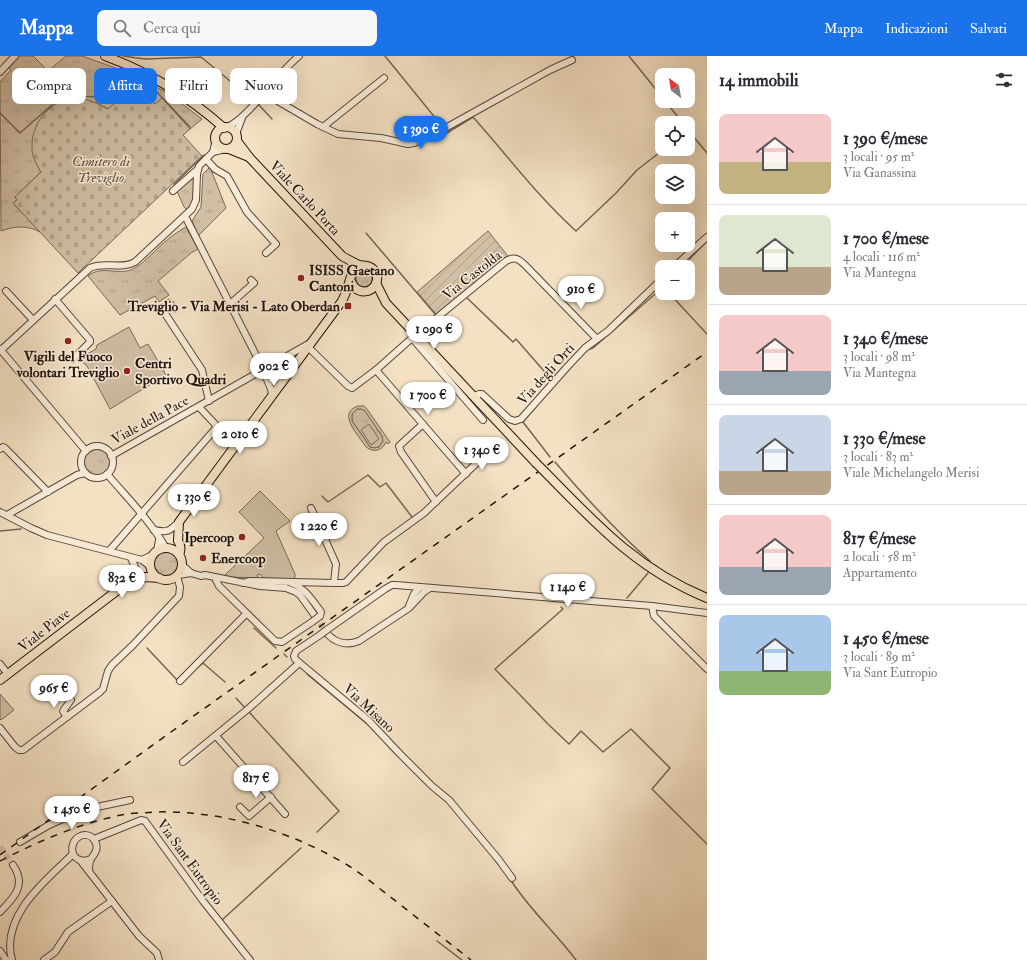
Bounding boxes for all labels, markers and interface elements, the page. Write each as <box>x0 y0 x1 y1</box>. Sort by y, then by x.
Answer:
search box <box>97 10 377 46</box>
text: Mappa <box>20 16 73 40</box>
icon: search <box>111 17 133 39</box>
text: Cerca qui <box>143 19 201 38</box>
text: Mappa <box>824 20 863 37</box>
text: Indicazioni <box>885 20 948 37</box>
text: Salvati <box>970 20 1007 37</box>
chip: Compra <box>12 68 86 104</box>
chip: Affitta <box>94 68 157 104</box>
chip: Filtri <box>165 68 222 104</box>
chip: Nuovo <box>230 68 297 104</box>
north arrow <box>655 68 695 108</box>
map controls <box>655 68 695 300</box>
icon: filters <box>993 69 1015 91</box>
text: 14 immobili <box>719 70 799 91</box>
pin: 1 390 € <box>384 116 458 150</box>
button: locate <box>655 116 695 156</box>
text: 1 390 € <box>403 121 439 137</box>
text: 1 390 €/mese <box>843 128 928 149</box>
icon: home <box>751 130 799 178</box>
text: 3 locali · 95 m² <box>843 149 915 165</box>
park label: Cimitero di Treviglio <box>72 153 130 186</box>
street label: Viale Carlo Porta <box>266 157 344 239</box>
button: layers <box>655 164 695 204</box>
text: Via Ganassina <box>843 165 916 181</box>
button: + <box>655 212 695 252</box>
text: 1 700 €/mese <box>843 228 929 249</box>
icon: home <box>751 231 799 279</box>
street label: Via Castolda <box>439 246 505 303</box>
text: 4 locali · 116 m² <box>843 249 920 265</box>
button: − <box>655 260 695 300</box>
place label: ISISS Gaetano Cantoni <box>309 262 394 295</box>
text: Via Mantegna <box>843 265 916 281</box>
marker: ISISS Gaetano Cantoni <box>296 273 306 283</box>
pin: 910 € <box>553 276 609 310</box>
text: 910 € <box>567 281 595 297</box>
place label: Treviglio - Via Merisi - Lato Oberdan <box>127 298 341 316</box>
marker: Treviglio - Via Merisi - Lato Oberdan <box>343 301 353 311</box>
pin: 1 090 € <box>397 316 471 350</box>
text: 1 090 € <box>415 321 453 337</box>
text: 1 340 €/mese <box>843 328 928 349</box>
icon: home <box>751 331 799 379</box>
marker: Vigili del Fuoco volontari Treviglio <box>63 336 73 346</box>
street label: Via degli Orti <box>514 339 578 408</box>
place label: Vigili del Fuoco volontari Treviglio <box>16 348 120 382</box>
text: 3 locali · 98 m² <box>843 349 915 365</box>
pin: 902 € <box>246 353 302 387</box>
place label: Centri Sportivo Quadri <box>135 355 227 389</box>
text: 902 € <box>259 358 289 374</box>
text: Via Mantegna <box>843 365 916 381</box>
marker: Centri Sportivo Quadri <box>122 366 132 376</box>
pin: 1 700 € <box>391 382 465 416</box>
text: 1 700 € <box>410 387 446 403</box>
street label: Viale della Pace <box>109 392 192 448</box>
pin: 2 010 € <box>203 421 277 455</box>
text: 2 010 € <box>221 426 259 442</box>
text: 1 330 €/mese <box>843 428 926 449</box>
icon: home <box>751 431 799 479</box>
pin: 1 340 € <box>445 437 519 471</box>
text: 1 340 € <box>464 442 500 458</box>
text: 3 locali · 83 m² <box>843 449 913 465</box>
text: Viale Michelangelo Merisi <box>843 465 979 481</box>
pin: 1 330 € <box>157 484 231 518</box>
text: 1 330 € <box>177 489 211 505</box>
pin: 1 220 € <box>282 513 356 547</box>
text: 1 220 € <box>300 518 338 534</box>
text: 817 €/mese <box>843 528 916 549</box>
place label: Ipercoop <box>184 529 234 547</box>
icon: home <box>751 531 799 579</box>
marker: Ipercoop <box>237 532 247 542</box>
text: 2 locali · 58 m² <box>843 549 916 565</box>
place label: Enercoop <box>211 550 265 568</box>
marker: Enercoop <box>198 553 208 563</box>
pin: 832 € <box>94 565 150 599</box>
text: Appartamento <box>843 565 917 581</box>
text: 832 € <box>108 570 136 586</box>
pin: 1 140 € <box>531 574 605 608</box>
text: 1 140 € <box>550 579 586 595</box>
street label: Viale Piave <box>15 604 73 655</box>
text: 1 450 €/mese <box>843 628 929 649</box>
icon: home <box>751 631 799 679</box>
text: 3 locali · 89 m² <box>843 649 915 665</box>
text: Via Sant Eutropio <box>843 665 937 681</box>
pin: 965 € <box>26 675 82 709</box>
text: 965 € <box>39 680 69 696</box>
street label: Via Misano <box>340 680 398 736</box>
pin: 817 € <box>228 765 284 799</box>
text: 817 € <box>242 770 270 786</box>
pin: 1 450 € <box>35 796 109 830</box>
text: 1 450 € <box>54 801 91 817</box>
street label: Via Sant Eutropio <box>152 816 227 909</box>

